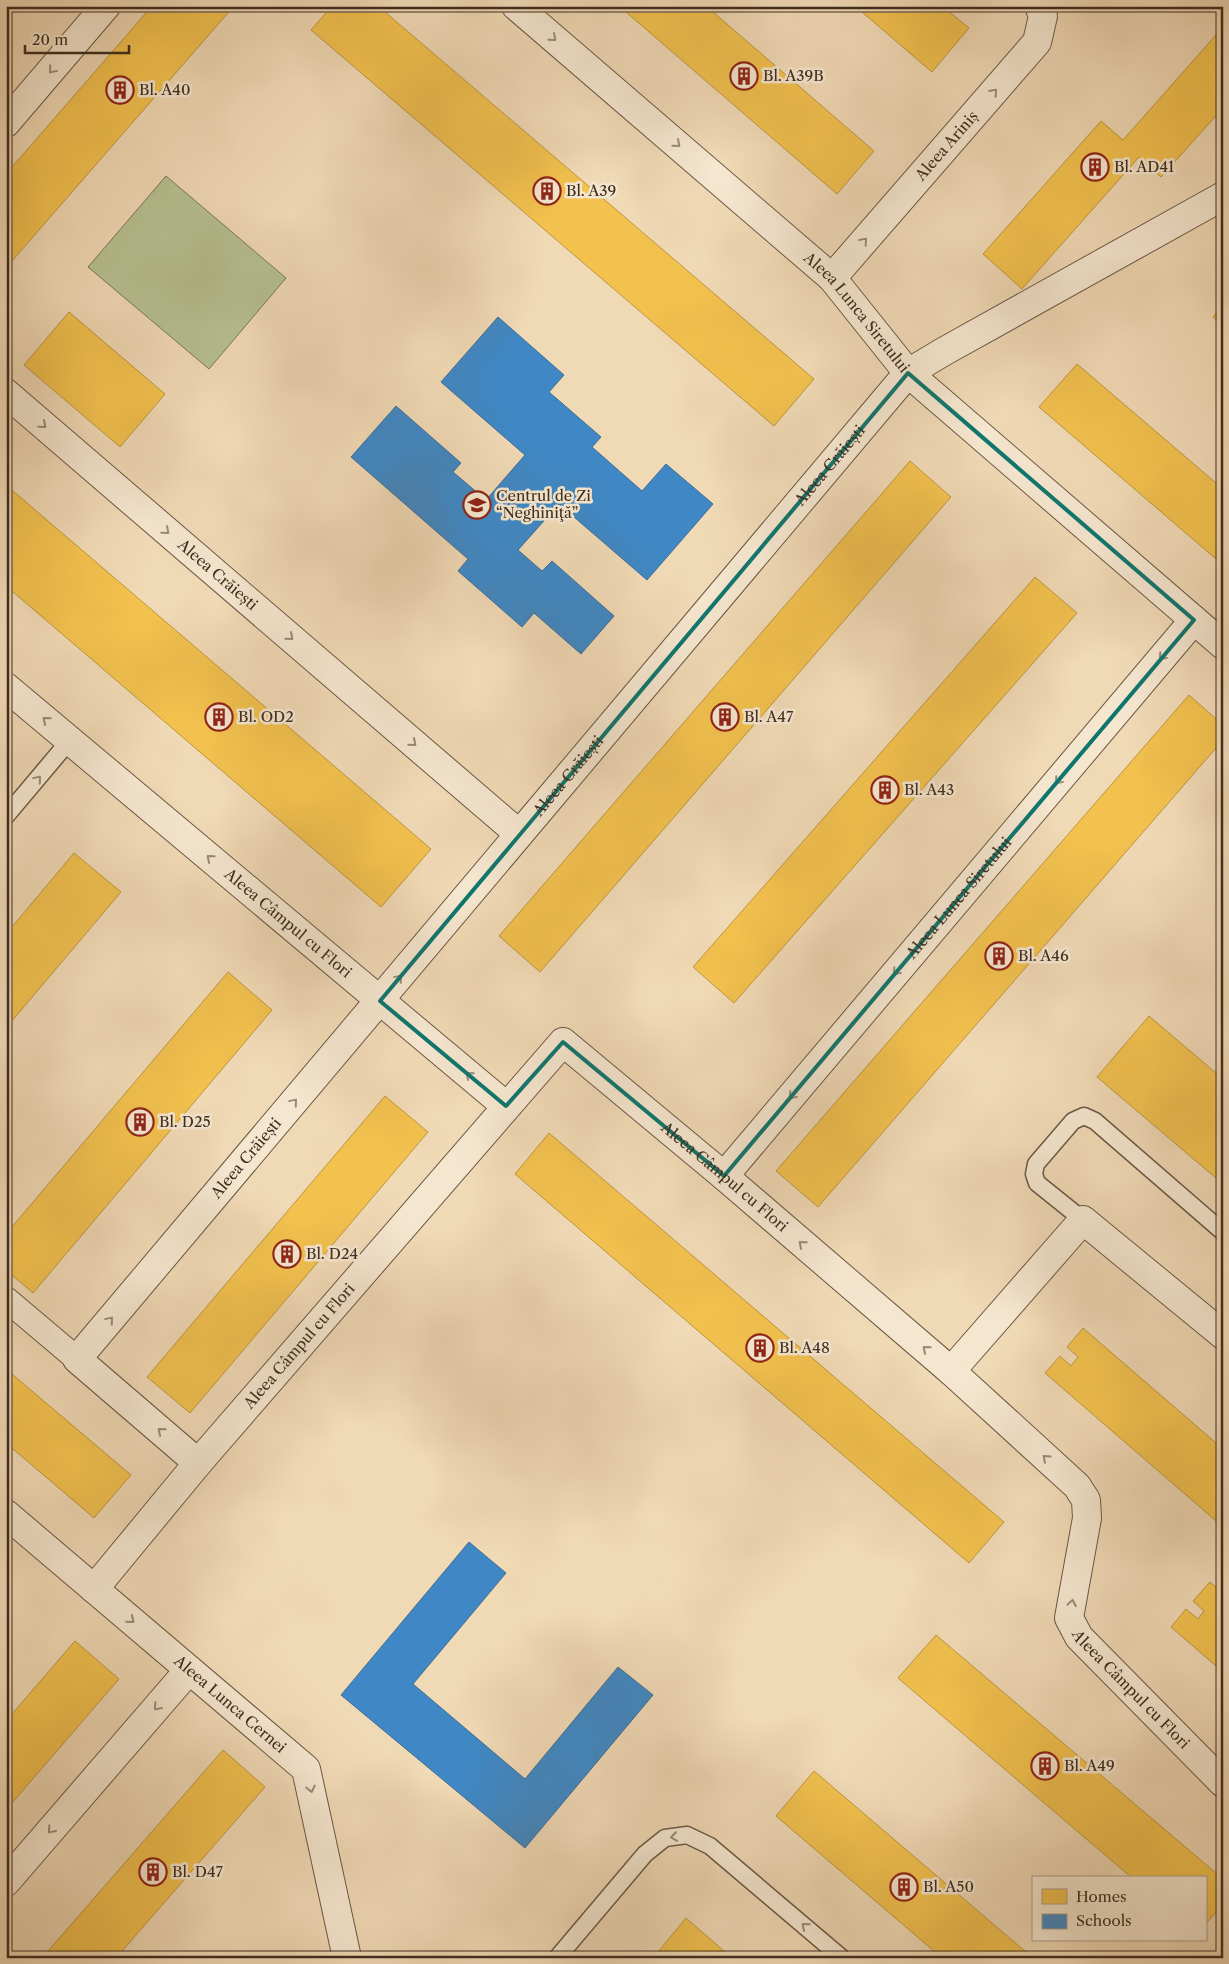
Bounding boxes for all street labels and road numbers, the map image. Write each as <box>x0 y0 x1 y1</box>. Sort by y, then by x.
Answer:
street label: Aleea Ariniș <box>910 107 982 185</box>
street label: Aleea Lunca Siretului <box>799 247 914 377</box>
street label: Aleea Crăiești <box>790 421 869 510</box>
street label: Aleea Crăiești <box>173 534 262 614</box>
street label: Aleea Crăiești <box>528 731 607 820</box>
street label: Aleea Lunca Siretului <box>901 833 1016 963</box>
street label: Aleea Câmpul cu Flori <box>220 864 356 982</box>
street label: Aleea Crăiești <box>206 1114 285 1203</box>
street label: Aleea Câmpul cu Flori <box>657 1117 792 1236</box>
street label: Aleea Câmpul cu Flori <box>239 1279 359 1413</box>
street label: Aleea Câmpul cu Flori <box>1067 1626 1194 1753</box>
street label: Aleea Lunca Cernei <box>170 1651 290 1757</box>

